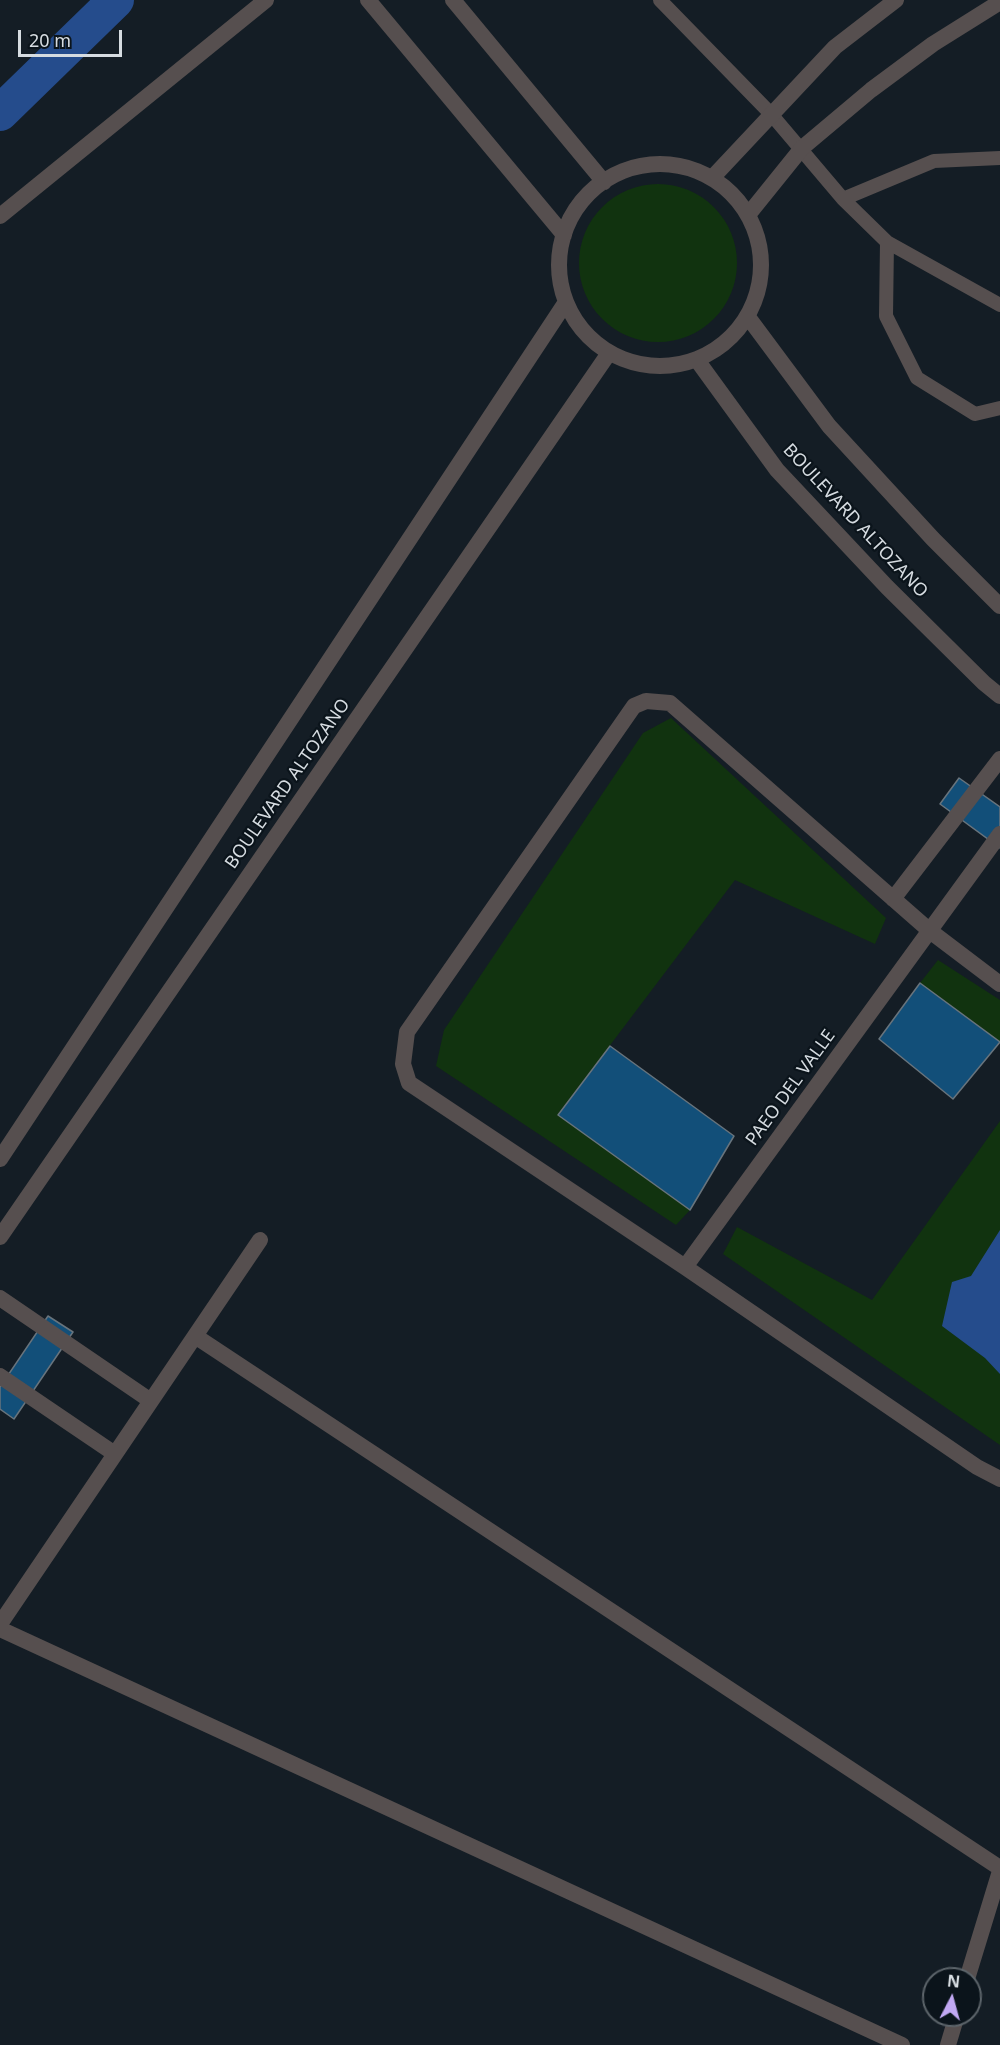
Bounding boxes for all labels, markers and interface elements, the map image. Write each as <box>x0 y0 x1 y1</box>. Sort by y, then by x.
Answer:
scale bar <box>21 18 124 56</box>
text: 20 m <box>29 28 71 52</box>
street label: BOULEVARD ALTOZANO <box>778 440 932 602</box>
street label: BOULEVARD ALTOZANO <box>221 695 355 873</box>
street label: PAEO DEL VALLE <box>742 1026 840 1150</box>
north arrow <box>922 1967 982 2027</box>
text: N <box>946 1969 961 1993</box>

